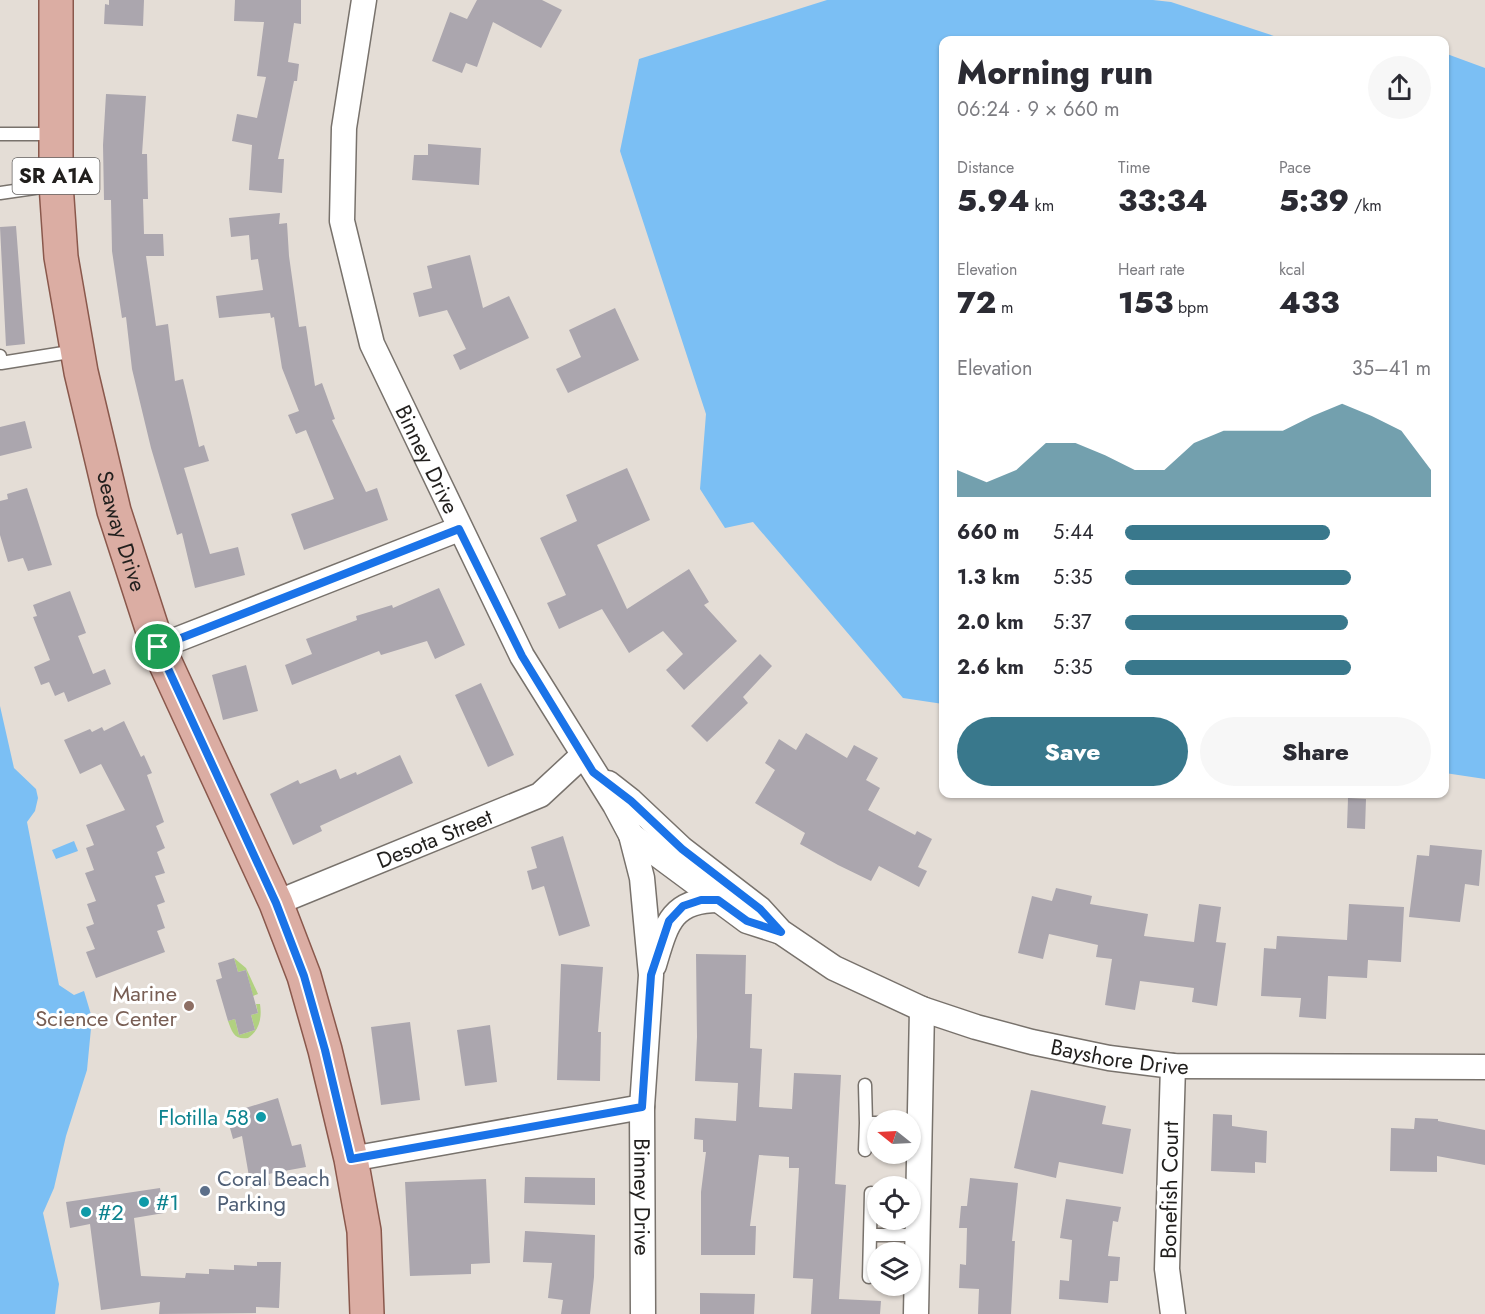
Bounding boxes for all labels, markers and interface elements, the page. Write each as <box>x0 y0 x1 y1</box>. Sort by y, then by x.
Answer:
text: Morning run <box>957 49 1153 96</box>
button: share <box>1368 56 1431 119</box>
text: 06:24 · 9 × 660 m <box>957 95 1120 124</box>
text: Distance <box>957 156 1014 179</box>
text: Time <box>1118 156 1150 179</box>
text: Pace <box>1279 156 1311 179</box>
road number: SR A1A <box>13 158 100 194</box>
text: 5.94 <box>957 179 1030 222</box>
text: 33:34 <box>1118 179 1208 222</box>
text: 5:39 <box>1279 179 1349 222</box>
text: km <box>1030 194 1054 217</box>
text: /km <box>1349 194 1382 217</box>
text: Elevation <box>957 258 1017 281</box>
text: Heart rate <box>1118 258 1185 281</box>
text: kcal <box>1279 258 1305 281</box>
text: 72 <box>957 281 996 324</box>
text: 153 <box>1118 281 1173 324</box>
text: 433 <box>1279 281 1340 324</box>
text: m <box>996 296 1014 319</box>
text: bpm <box>1173 296 1209 319</box>
text: Elevation <box>957 354 1032 383</box>
text: 35–41 m <box>1352 354 1431 383</box>
street label: Binney Drive <box>388 399 467 519</box>
street label: Seaway Drive <box>89 467 155 595</box>
text: 660 m <box>957 518 1019 547</box>
text: 5:44 <box>1053 518 1094 547</box>
text: 1.3 km <box>957 563 1020 592</box>
text: 5:35 <box>1053 563 1092 592</box>
text: 2.0 km <box>957 608 1024 637</box>
text: 5:37 <box>1053 608 1091 637</box>
pin <box>132 621 183 672</box>
icon: arrive <box>141 630 174 663</box>
text: 2.6 km <box>957 653 1024 682</box>
text: 5:35 <box>1053 653 1092 682</box>
button: Save <box>957 717 1188 786</box>
button: Share <box>1200 717 1431 786</box>
street label: Desota Street <box>372 800 498 876</box>
place label: Marine Science Center <box>35 977 177 1034</box>
marker: Marine Science Center <box>182 999 196 1013</box>
street label: Bayshore Drive <box>1048 1030 1189 1082</box>
place label: Flotilla 58 <box>158 1101 249 1133</box>
marker: Flotilla 58 <box>254 1110 268 1124</box>
north arrow <box>867 1110 921 1164</box>
map controls <box>867 1110 921 1296</box>
street label: Bonefish Court <box>1152 1120 1186 1259</box>
street label: Binney Drive <box>626 1138 659 1256</box>
place label: Coral Beach Parking <box>217 1162 330 1219</box>
button: locate <box>867 1176 921 1230</box>
marker: Coral Beach Parking <box>198 1184 212 1198</box>
place label: #1 <box>156 1186 179 1218</box>
marker: #1 <box>137 1195 151 1209</box>
place label: #2 <box>98 1196 124 1228</box>
marker: #2 <box>79 1205 93 1219</box>
button: layers <box>867 1242 921 1296</box>

